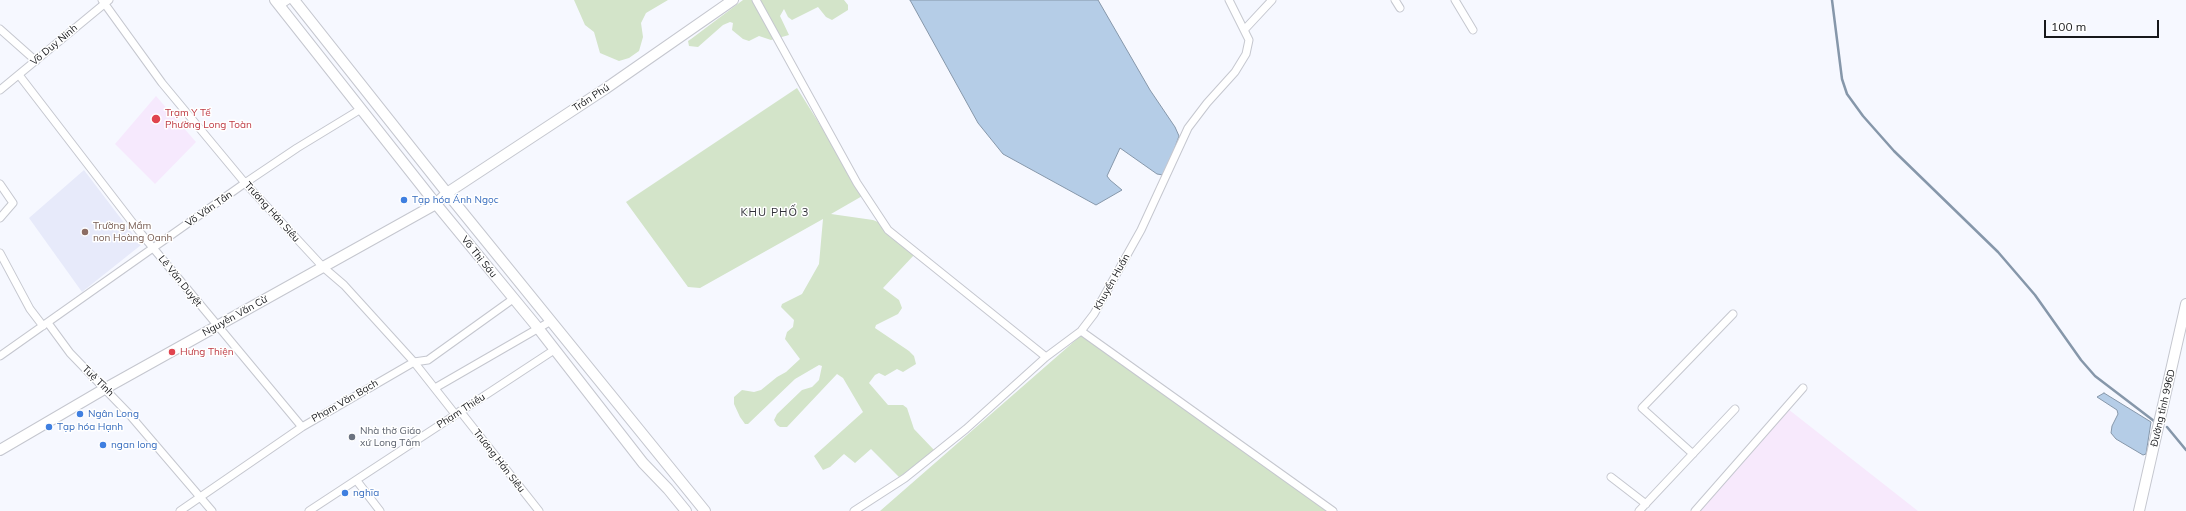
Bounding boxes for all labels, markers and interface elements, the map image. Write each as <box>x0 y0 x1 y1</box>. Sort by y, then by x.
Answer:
scale bar <box>2046 12 2161 38</box>
text: 100 m <box>2051 19 2086 34</box>
street label: Võ Duy Ninh <box>28 22 80 68</box>
street label: Trần Phú <box>570 82 612 114</box>
place label: Trạm Y Tế Phường Long Toàn <box>165 107 252 130</box>
marker: Trạm Y Tế Phường Long Toàn <box>150 113 162 125</box>
street label: Trương Hán Siêu <box>242 179 302 245</box>
street label: Võ Văn Tần <box>183 189 235 229</box>
place label: Tạp hóa Ánh Ngọc <box>412 194 499 206</box>
marker: Tạp hóa Ánh Ngọc <box>399 195 409 205</box>
district label: KHU PHỐ 3 <box>741 206 809 220</box>
place label: Trường Mầm non Hoàng Oanh <box>93 220 172 244</box>
marker: Trường Mầm non Hoàng Oanh <box>80 227 90 237</box>
street label: Võ Thị Sáu <box>459 234 499 280</box>
street label: Khuyển Huấn <box>1092 252 1132 312</box>
street label: Lê Văn Duyệt <box>156 253 204 309</box>
street label: Nguyễn Văn Cừ <box>200 293 270 339</box>
place label: Hưng Thiện <box>180 346 234 358</box>
marker: Hưng Thiện <box>167 347 177 357</box>
street label: Tuệ Tĩnh <box>80 363 116 399</box>
street label: Đường tỉnh 996D <box>2148 368 2178 448</box>
street label: Phạm Văn Bạch <box>310 377 380 425</box>
street label: Phạm Thiều <box>435 391 487 431</box>
place label: Ngân Long <box>88 408 139 420</box>
marker: Ngân Long <box>75 409 85 419</box>
place label: Tạp hóa Hạnh <box>57 421 123 433</box>
marker: Tạp hóa Hạnh <box>44 422 54 432</box>
place label: Nhà thờ Giáo xứ Long Tâm <box>360 425 421 448</box>
street label: Trương Hán Siêu <box>471 427 527 495</box>
marker: Nhà thờ Giáo xứ Long Tâm <box>347 432 357 442</box>
place label: ngan long <box>111 439 157 451</box>
marker: ngan long <box>98 440 108 450</box>
place label: nghĩa <box>353 487 379 499</box>
marker: nghĩa <box>340 488 350 498</box>

